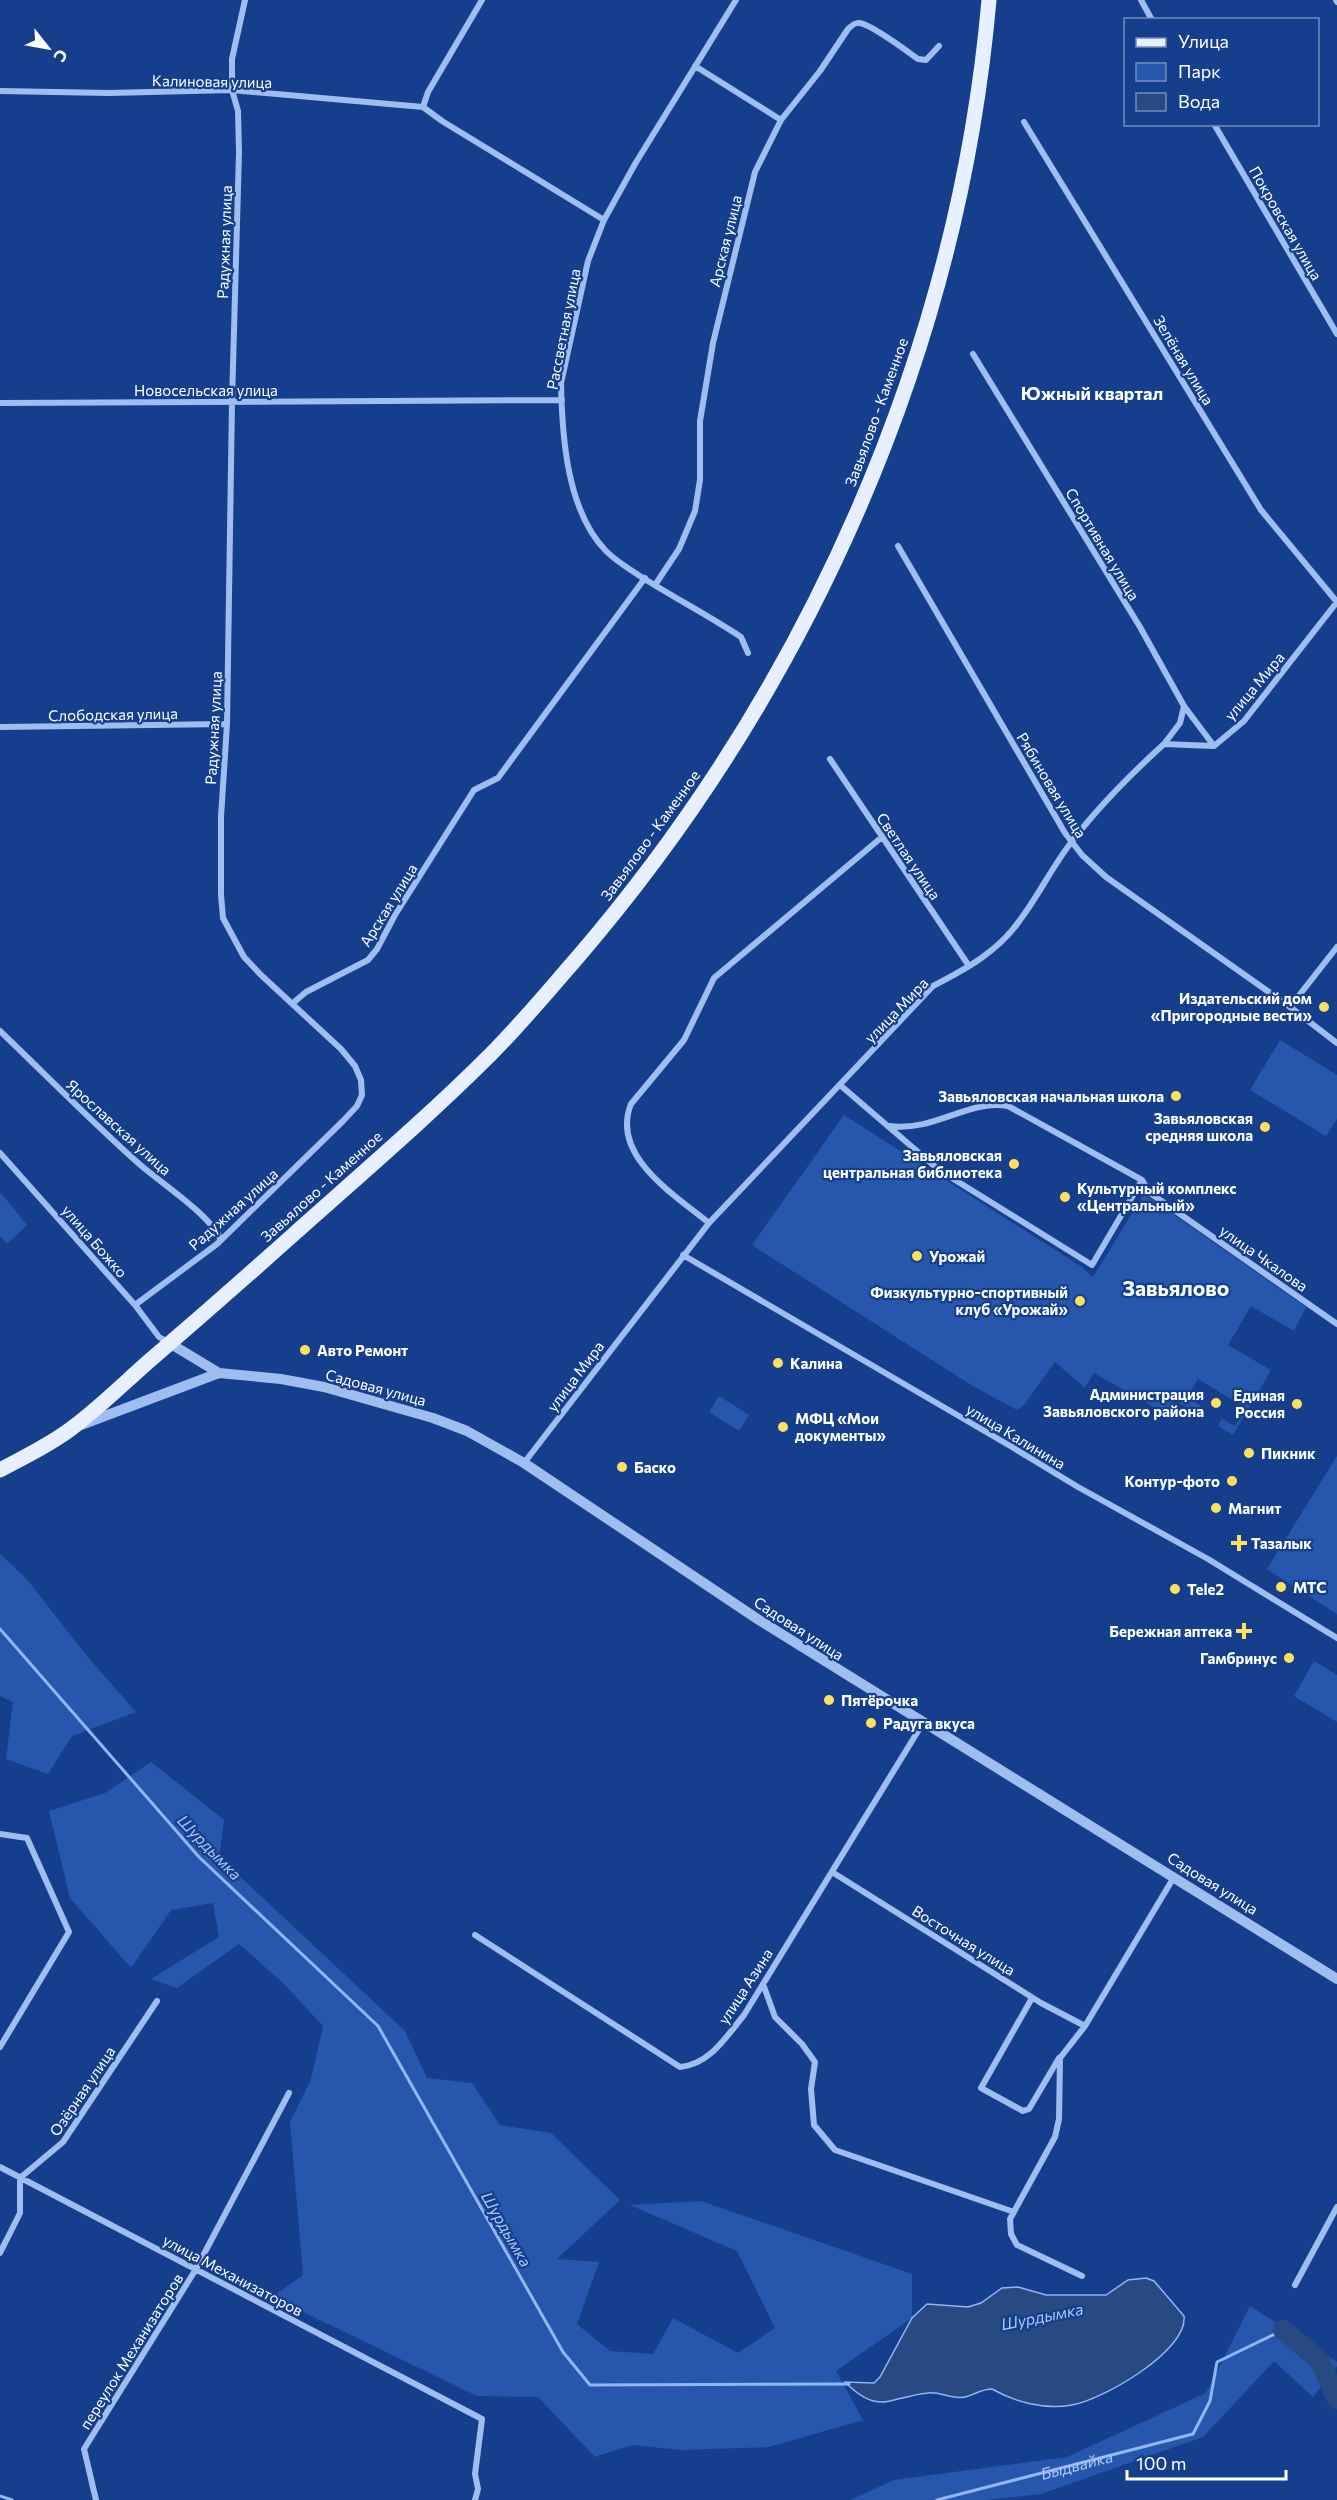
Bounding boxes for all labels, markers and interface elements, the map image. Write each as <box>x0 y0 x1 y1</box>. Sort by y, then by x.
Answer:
north arrow <box>18 18 78 78</box>
legend <box>1124 18 1319 126</box>
text: Улица <box>1178 30 1229 52</box>
text: С <box>50 46 72 66</box>
text: Парк <box>1178 60 1221 82</box>
street label: Калиновая улица <box>152 71 272 91</box>
text: Вода <box>1178 90 1220 112</box>
street label: Покровская улица <box>1246 163 1326 283</box>
street label: Радужная улица <box>213 185 235 299</box>
street label: Арская улица <box>705 193 745 289</box>
street label: Рассветная улица <box>542 267 584 391</box>
street label: Зелёная улица <box>1150 312 1218 408</box>
street label: Завьялово - Каменное <box>841 335 911 489</box>
street label: Новосельская улица <box>134 381 278 399</box>
district label: Южный квартал <box>1021 382 1163 404</box>
street label: Спортивная улица <box>1062 484 1144 604</box>
street label: улица Мира <box>1220 648 1288 724</box>
street label: Радужная улица <box>201 671 225 785</box>
street label: Слободская улица <box>48 704 178 724</box>
street label: Рябиновая улица <box>1013 729 1091 841</box>
street label: Завьялово - Каменное <box>597 766 703 904</box>
street label: Светлая улица <box>873 809 945 903</box>
street label: Арская улица <box>355 860 421 950</box>
street label: улица Мира <box>861 974 931 1046</box>
place label: Издательский дом «Пригородные вести» <box>1151 989 1312 1024</box>
marker: Издательский дом «Пригородные вести» <box>1317 1000 1331 1014</box>
street label: Ярославская улица <box>63 1075 175 1179</box>
place label: Завьяловская начальная школа <box>938 1087 1164 1105</box>
marker: Завьяловская начальная школа <box>1169 1089 1183 1103</box>
place label: Завьяловская средняя школа <box>1145 1109 1253 1144</box>
marker: Завьяловская средняя школа <box>1258 1120 1272 1134</box>
street label: Завьялово - Каменное <box>257 1127 385 1245</box>
place label: Завьяловская центральная библиотека <box>823 1146 1002 1181</box>
marker: Завьяловская центральная библиотека <box>1007 1157 1021 1171</box>
street label: Радужная улица <box>185 1164 281 1254</box>
place label: Культурный комплекс «Центральный» <box>1077 1179 1237 1214</box>
marker: Культурный комплекс «Центральный» <box>1058 1190 1072 1204</box>
street label: улица Божко <box>59 1201 131 1281</box>
street label: улица Чкалова <box>1217 1221 1311 1295</box>
place label: Урожай <box>929 1247 985 1265</box>
marker: Урожай <box>910 1249 924 1263</box>
district label: Завьялово <box>1123 1275 1229 1300</box>
place label: Физкультурно-спортивный клуб «Урожай» <box>870 1283 1068 1318</box>
marker: Физкультурно-спортивный клуб «Урожай» <box>1073 1294 1087 1308</box>
street label: улица Мира <box>543 1337 607 1415</box>
place label: Авто Ремонт <box>317 1341 408 1359</box>
marker: Авто Ремонт <box>298 1343 312 1357</box>
place label: Калина <box>790 1354 843 1372</box>
marker: Калина <box>771 1356 785 1370</box>
street label: Садовая улица <box>324 1365 428 1409</box>
place label: Администрация Завьяловского района <box>1043 1385 1204 1420</box>
place label: Единая Россия <box>1233 1386 1285 1421</box>
marker: Администрация Завьяловского района <box>1209 1396 1223 1410</box>
marker: Единая Россия <box>1290 1397 1304 1411</box>
street label: улица Калинина <box>963 1399 1069 1473</box>
place label: МФЦ «Мои документы» <box>795 1409 886 1444</box>
marker: МФЦ «Мои документы» <box>776 1420 790 1434</box>
place label: Пикник <box>1261 1444 1316 1462</box>
marker: Пикник <box>1242 1446 1256 1460</box>
place label: Баско <box>634 1458 676 1476</box>
marker: Баско <box>615 1460 629 1474</box>
place label: Контур-фото <box>1125 1472 1220 1490</box>
marker: Контур-фото <box>1225 1474 1239 1488</box>
place label: Магнит <box>1228 1499 1281 1517</box>
marker: Магнит <box>1209 1501 1223 1515</box>
place label: Тазалык <box>1251 1534 1312 1552</box>
marker: Тазалык <box>1232 1536 1246 1550</box>
place label: МТС <box>1293 1578 1326 1596</box>
place label: Tele2 <box>1187 1580 1224 1598</box>
marker: МТС <box>1274 1580 1288 1594</box>
marker: Tele2 <box>1168 1582 1182 1596</box>
street label: Садовая улица <box>751 1592 847 1664</box>
place label: Бережная аптека <box>1109 1622 1232 1640</box>
marker: Бережная аптека <box>1237 1624 1251 1638</box>
place label: Гамбринус <box>1200 1649 1277 1667</box>
marker: Гамбринус <box>1282 1651 1296 1665</box>
place label: Пятёрочка <box>841 1691 918 1709</box>
marker: Пятёрочка <box>822 1693 836 1707</box>
place label: Радуга вкуса <box>883 1714 975 1732</box>
marker: Радуга вкуса <box>864 1716 878 1730</box>
water label: Шурдымка <box>174 1810 246 1884</box>
street label: Садовая улица <box>1164 1848 1262 1918</box>
street label: Восточная улица <box>909 1901 1019 1979</box>
street label: улица Азина <box>714 1945 776 2027</box>
street label: Озёрная улица <box>45 2043 119 2139</box>
water label: Шурдымка <box>478 2188 536 2270</box>
street label: улица Механизаторов <box>160 2231 306 2320</box>
street label: переулок Механизаторов <box>76 2270 186 2432</box>
water label: Шурдымка <box>999 2299 1085 2333</box>
scale bar <box>1127 2443 1286 2481</box>
water label: Быдвайка <box>1038 2446 1115 2482</box>
text: 100 m <box>1136 2452 1186 2474</box>

